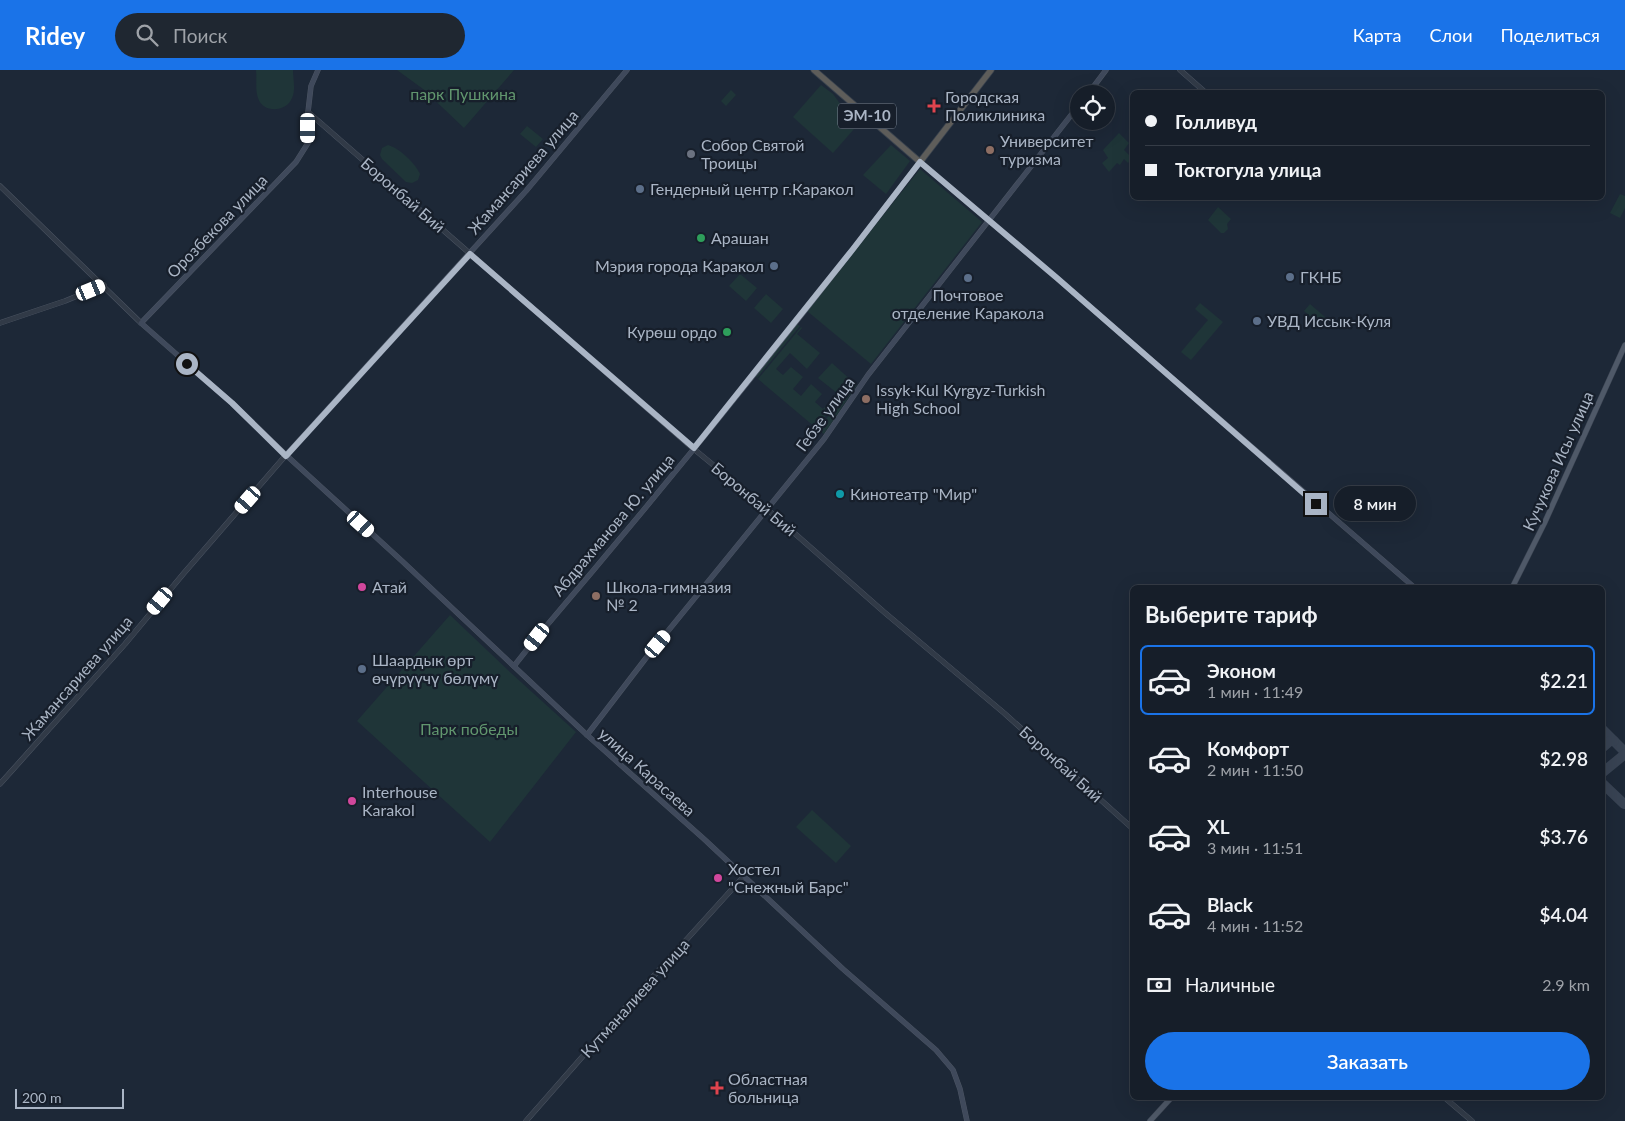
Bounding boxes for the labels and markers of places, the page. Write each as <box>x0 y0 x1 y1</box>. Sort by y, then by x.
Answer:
place label: Городская Поликлиника <box>945 87 1045 124</box>
marker: Городская Поликлиника <box>927 99 941 113</box>
place label: Университет туризма <box>1000 131 1094 168</box>
place label: Собор Святой Троицы <box>701 135 805 172</box>
marker: Университет туризма <box>984 144 996 156</box>
marker: Собор Святой Троицы <box>685 148 697 160</box>
place label: Гендерный центр г.Каракол <box>650 179 854 198</box>
marker: Гендерный центр г.Каракол <box>634 183 646 195</box>
place label: Арашан <box>711 228 769 247</box>
marker: Арашан <box>695 232 707 244</box>
place label: Мэрия города Каракол <box>595 256 764 275</box>
marker: Мэрия города Каракол <box>768 260 780 272</box>
place label: ГКНБ <box>1300 267 1342 286</box>
marker: ГКНБ <box>1284 271 1296 283</box>
marker: Почтовое отделение Каракола <box>962 272 974 284</box>
place label: Почтовое отделение Каракола <box>892 285 1044 322</box>
place label: УВД Иссык-Куля <box>1267 311 1391 330</box>
marker: УВД Иссык-Куля <box>1251 315 1263 327</box>
place label: Курөш ордо <box>627 322 717 341</box>
marker: Курөш ордо <box>721 326 733 338</box>
place label: Issyk-Kul Kyrgyz-Turkish High School <box>876 380 1046 417</box>
marker: Issyk-Kul Kyrgyz-Turkish High School <box>860 393 872 405</box>
place label: Кинотеатр "Мир" <box>850 484 977 503</box>
marker: Кинотеатр "Мир" <box>834 488 846 500</box>
place label: Атай <box>372 577 407 596</box>
place label: Школа-гимназия № 2 <box>606 577 732 614</box>
marker: Атай <box>356 581 368 593</box>
marker: Школа-гимназия № 2 <box>590 590 602 602</box>
place label: Шаардык өрт өчүрүүчү бөлүмү <box>372 650 499 687</box>
marker: Шаардык өрт өчүрүүчү бөлүмү <box>356 663 368 675</box>
place label: Interhouse Karakol <box>362 782 437 819</box>
marker: Interhouse Karakol <box>346 795 358 807</box>
place label: Хостел "Снежный Барс" <box>728 859 849 896</box>
marker: Хостел "Снежный Барс" <box>712 872 724 884</box>
place label: Областная больница <box>728 1069 808 1106</box>
marker: Областная больница <box>710 1081 724 1095</box>

